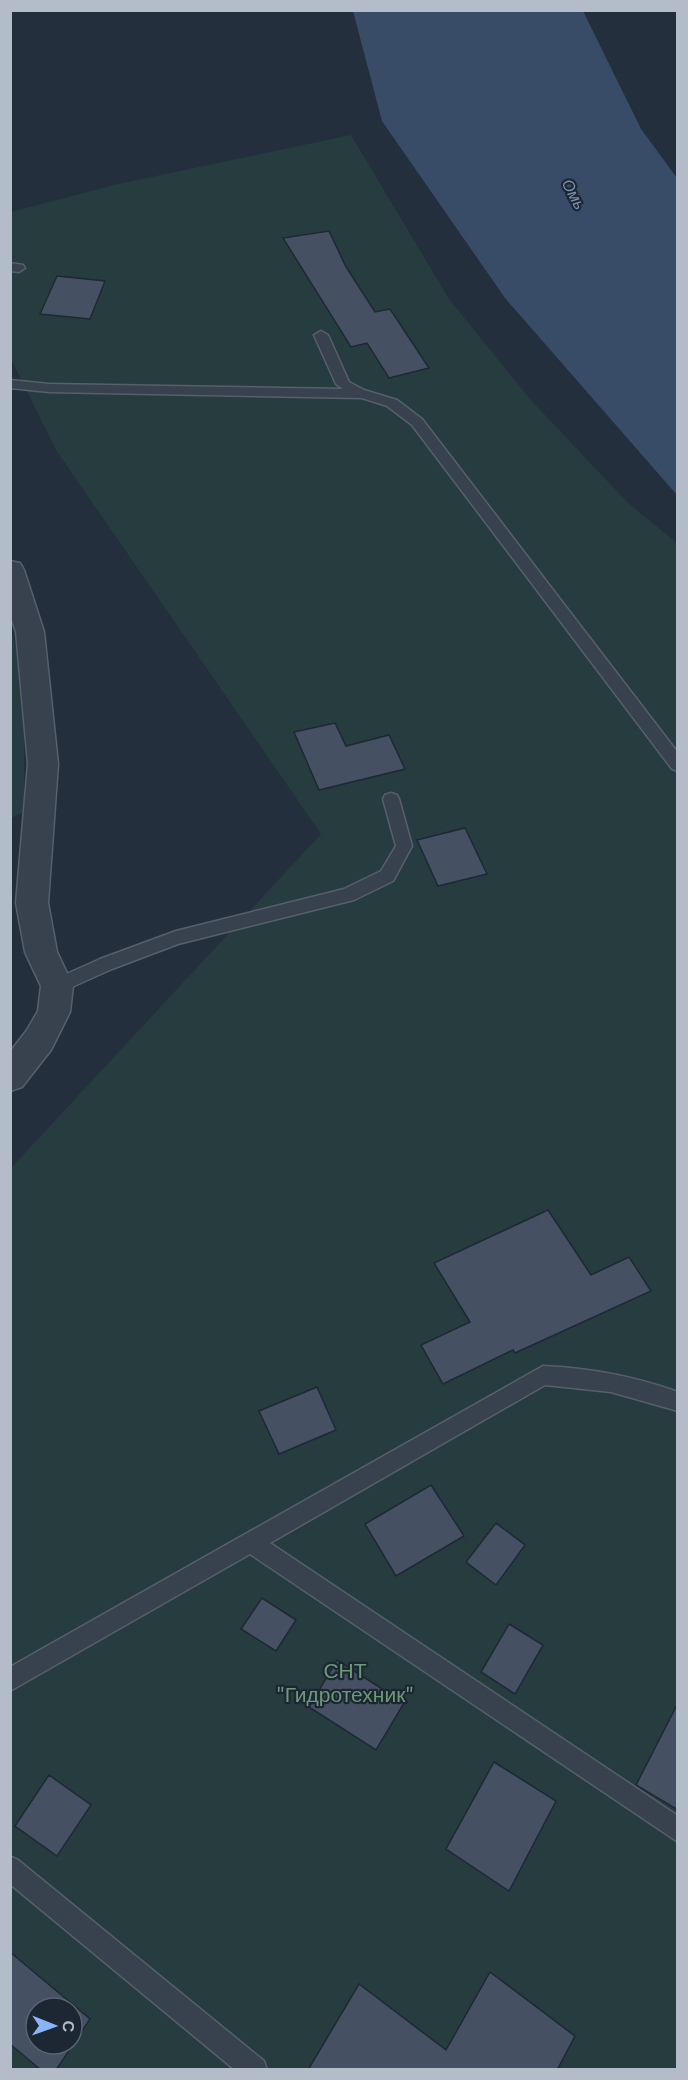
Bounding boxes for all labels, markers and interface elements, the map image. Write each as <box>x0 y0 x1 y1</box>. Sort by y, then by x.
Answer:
water label: Омь <box>558 176 589 213</box>
park label: СНТ "Гидротехник" <box>276 1658 414 1707</box>
north arrow <box>24 1996 84 2056</box>
text: С <box>59 2020 78 2033</box>

